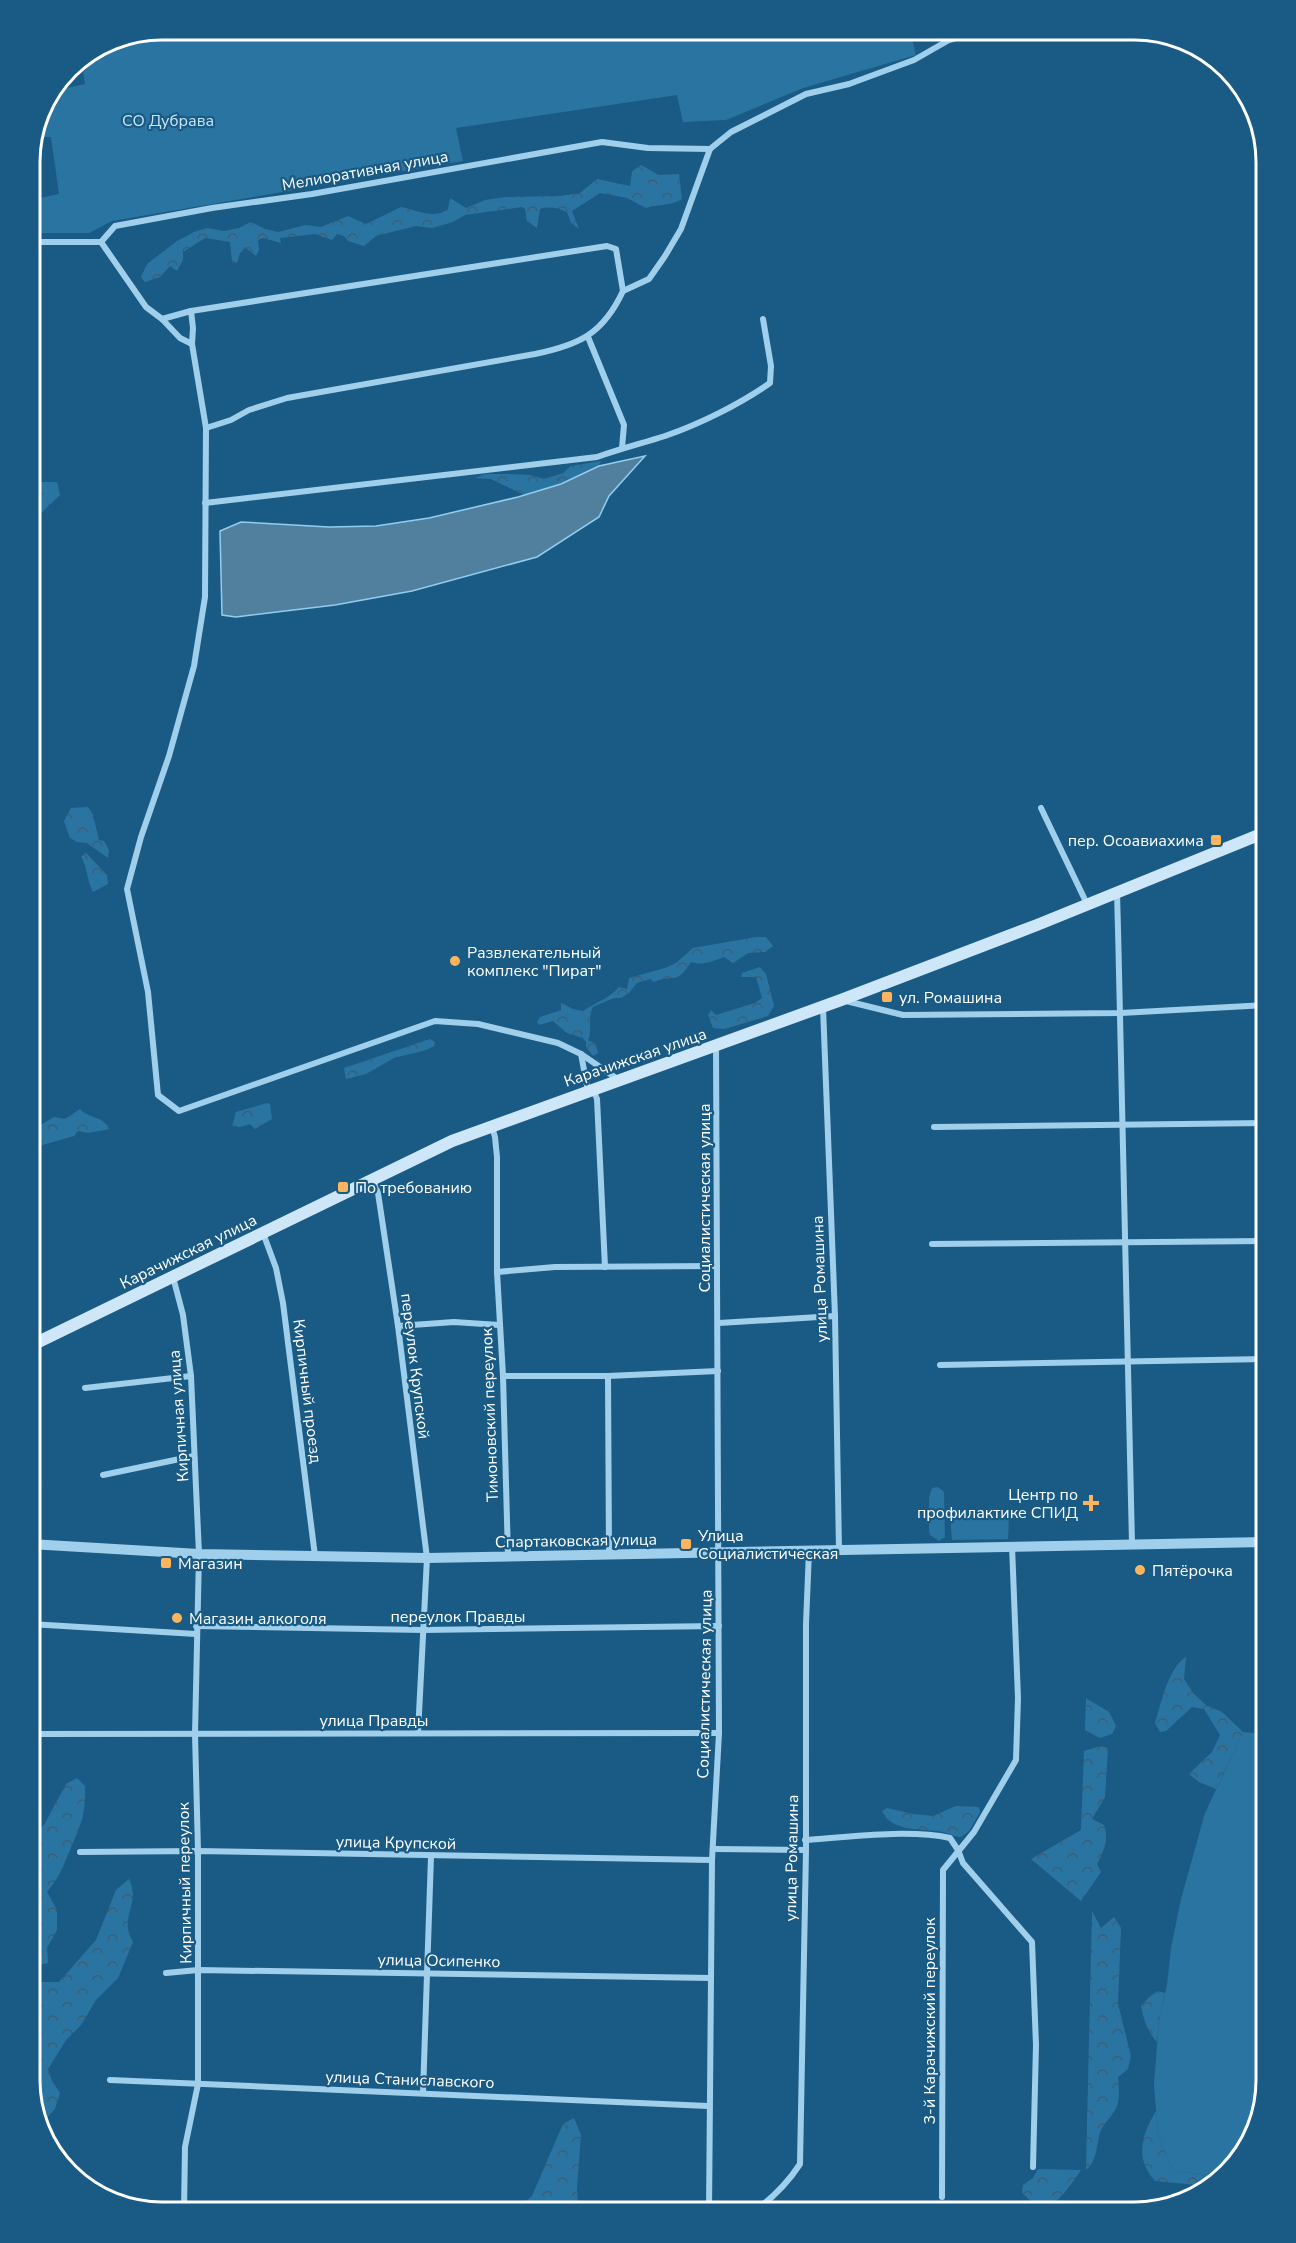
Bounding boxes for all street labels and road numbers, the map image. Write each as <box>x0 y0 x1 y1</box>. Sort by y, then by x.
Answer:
street label: Мелиоративная улица <box>280 146 450 196</box>
street label: Карачижская улица <box>561 1023 710 1093</box>
street label: Социалистическая улица <box>694 1103 716 1293</box>
street label: Карачижская улица <box>116 1209 261 1295</box>
street label: улица Ромашина <box>807 1215 833 1343</box>
street label: переулок Крупской <box>395 1292 435 1440</box>
street label: Кирпичный проезд <box>287 1318 327 1465</box>
street label: Тимоновский переулок <box>476 1327 504 1502</box>
street label: Кирпичная улица <box>163 1349 195 1483</box>
street label: Спартаковская улица <box>495 1529 657 1553</box>
street label: Социалистическая улица <box>692 1589 718 1779</box>
street label: переулок Правды <box>390 1606 526 1628</box>
street label: улица Правды <box>319 1710 429 1732</box>
street label: улица Ромашина <box>780 1794 804 1922</box>
street label: Кирпичный переулок <box>173 1801 197 1964</box>
street label: улица Крупской <box>336 1831 456 1855</box>
street label: 3-й Карачижский переулок <box>919 1917 941 2125</box>
street label: улица Осипенко <box>377 1949 501 1973</box>
street label: улица Станиславского <box>325 2066 495 2094</box>

